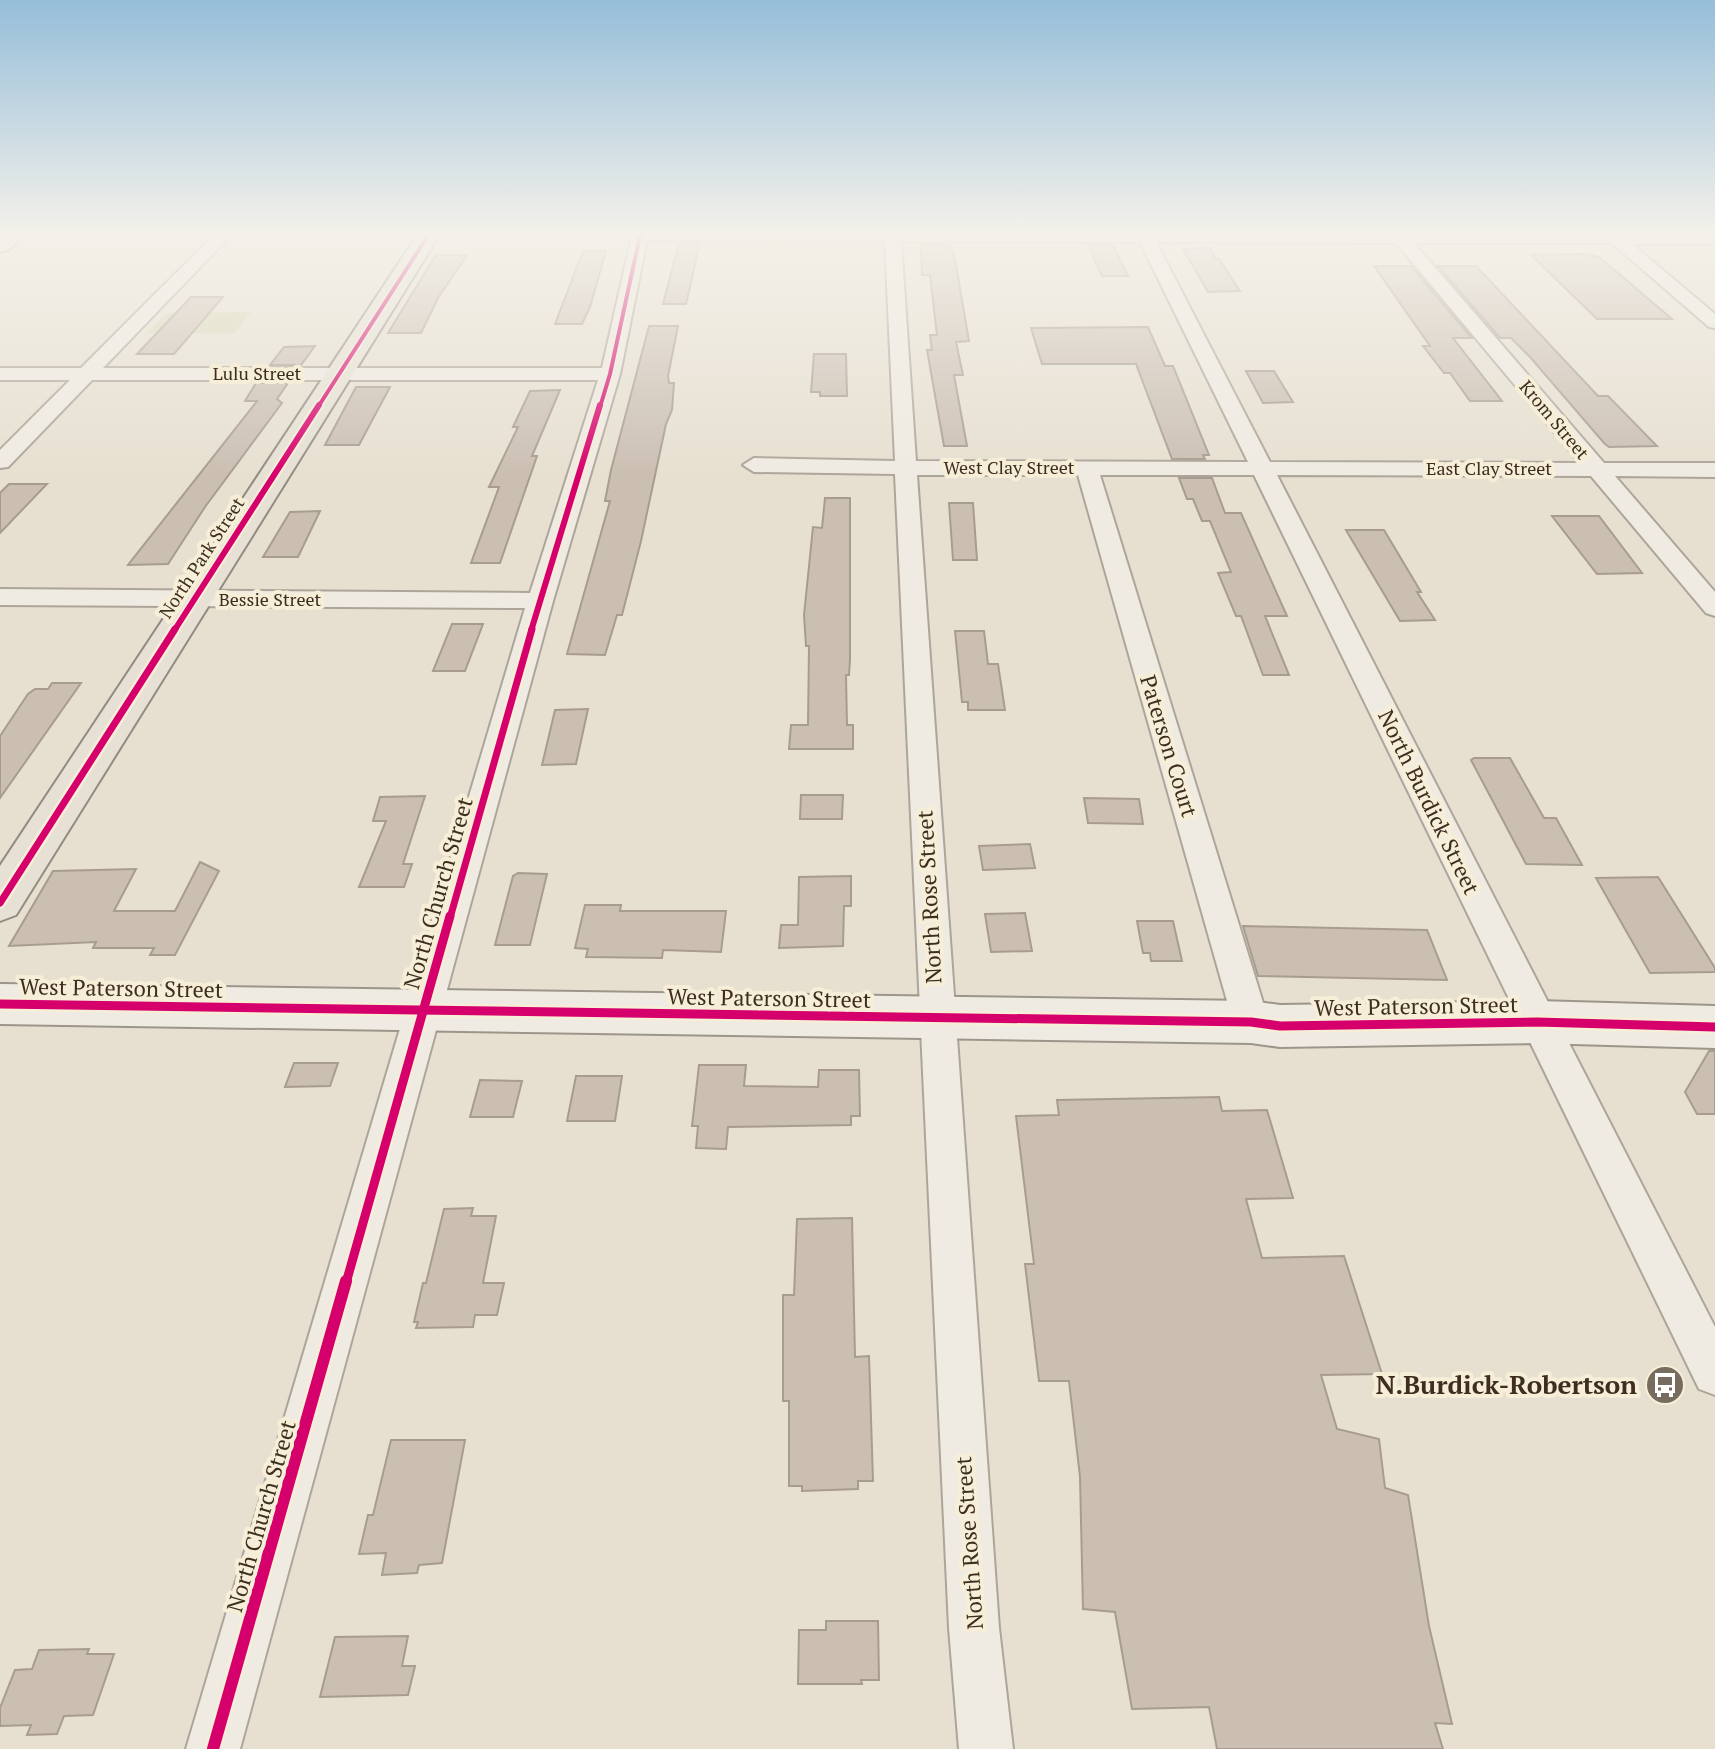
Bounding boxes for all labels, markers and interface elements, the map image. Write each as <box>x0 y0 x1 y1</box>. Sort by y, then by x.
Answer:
street label: Lulu Street <box>213 361 301 385</box>
street label: Krom Street <box>1515 375 1595 464</box>
street label: West Clay Street <box>943 455 1075 479</box>
street label: East Clay Street <box>1426 456 1552 480</box>
street label: North Park Street <box>153 492 250 623</box>
street label: Bessie Street <box>219 587 322 611</box>
street label: Paterson Court <box>1134 671 1205 820</box>
street label: North Burdick Street <box>1372 705 1487 899</box>
street label: North Church Street <box>396 793 479 992</box>
street label: North Rose Street <box>909 810 948 984</box>
street label: West Paterson Street <box>19 971 223 1004</box>
street label: West Paterson Street <box>667 981 871 1014</box>
street label: West Paterson Street <box>1314 989 1518 1022</box>
bus stop icon: N.Burdick-Robertson <box>1644 1364 1686 1406</box>
place label: N.Burdick-Robertson <box>1376 1367 1637 1401</box>
street label: North Church Street <box>219 1416 302 1615</box>
street label: North Rose Street <box>948 1455 989 1631</box>

